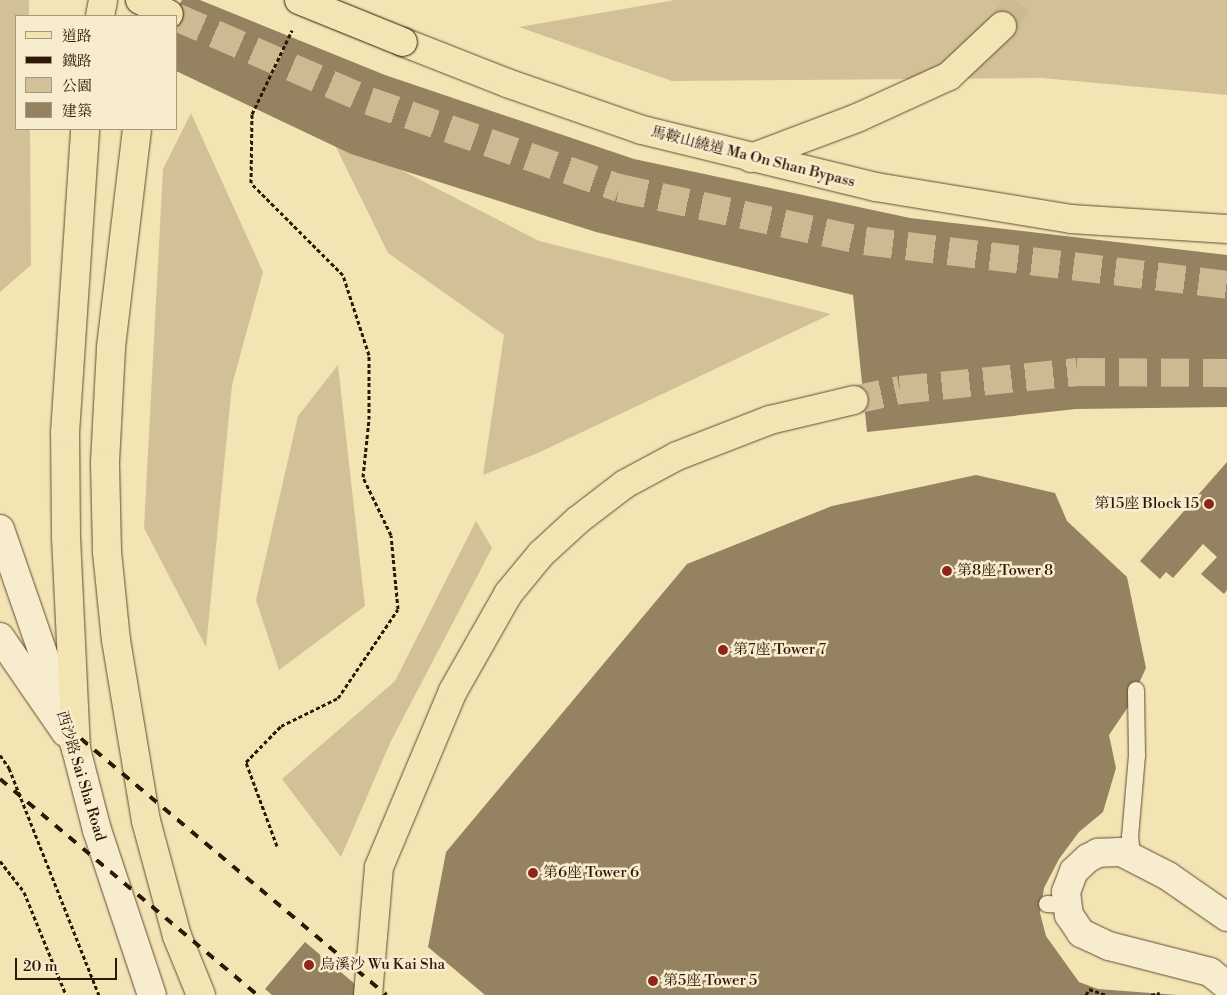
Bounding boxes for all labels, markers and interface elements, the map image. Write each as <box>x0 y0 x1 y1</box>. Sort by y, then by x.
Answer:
legend <box>15 15 178 130</box>
text: 道路 <box>62 27 92 46</box>
text: 鐵路 <box>62 52 92 71</box>
text: 公園 <box>62 77 92 96</box>
text: 建築 <box>62 102 92 121</box>
street label: 馬鞍山繞道 Ma On Shan Bypass <box>649 123 857 191</box>
place label: 第15座 Block 15 <box>1095 495 1199 513</box>
marker: 第15座 Block 15 <box>1203 498 1215 510</box>
place label: 第8座 Tower 8 <box>957 562 1053 580</box>
marker: 第8座 Tower 8 <box>941 565 953 577</box>
place label: 第7座 Tower 7 <box>733 641 826 659</box>
marker: 第7座 Tower 7 <box>717 644 729 656</box>
street label: 西沙路 Sai Sha Road <box>53 709 109 843</box>
place label: 第6座 Tower 6 <box>543 864 639 882</box>
marker: 第6座 Tower 6 <box>527 867 539 879</box>
scale bar <box>18 948 120 980</box>
place label: 烏溪沙 Wu Kai Sha <box>320 956 445 974</box>
text: 20 m <box>23 957 58 976</box>
marker: 烏溪沙 Wu Kai Sha <box>302 958 316 972</box>
place label: 第5座 Tower 5 <box>663 972 757 990</box>
marker: 第5座 Tower 5 <box>647 975 659 987</box>

